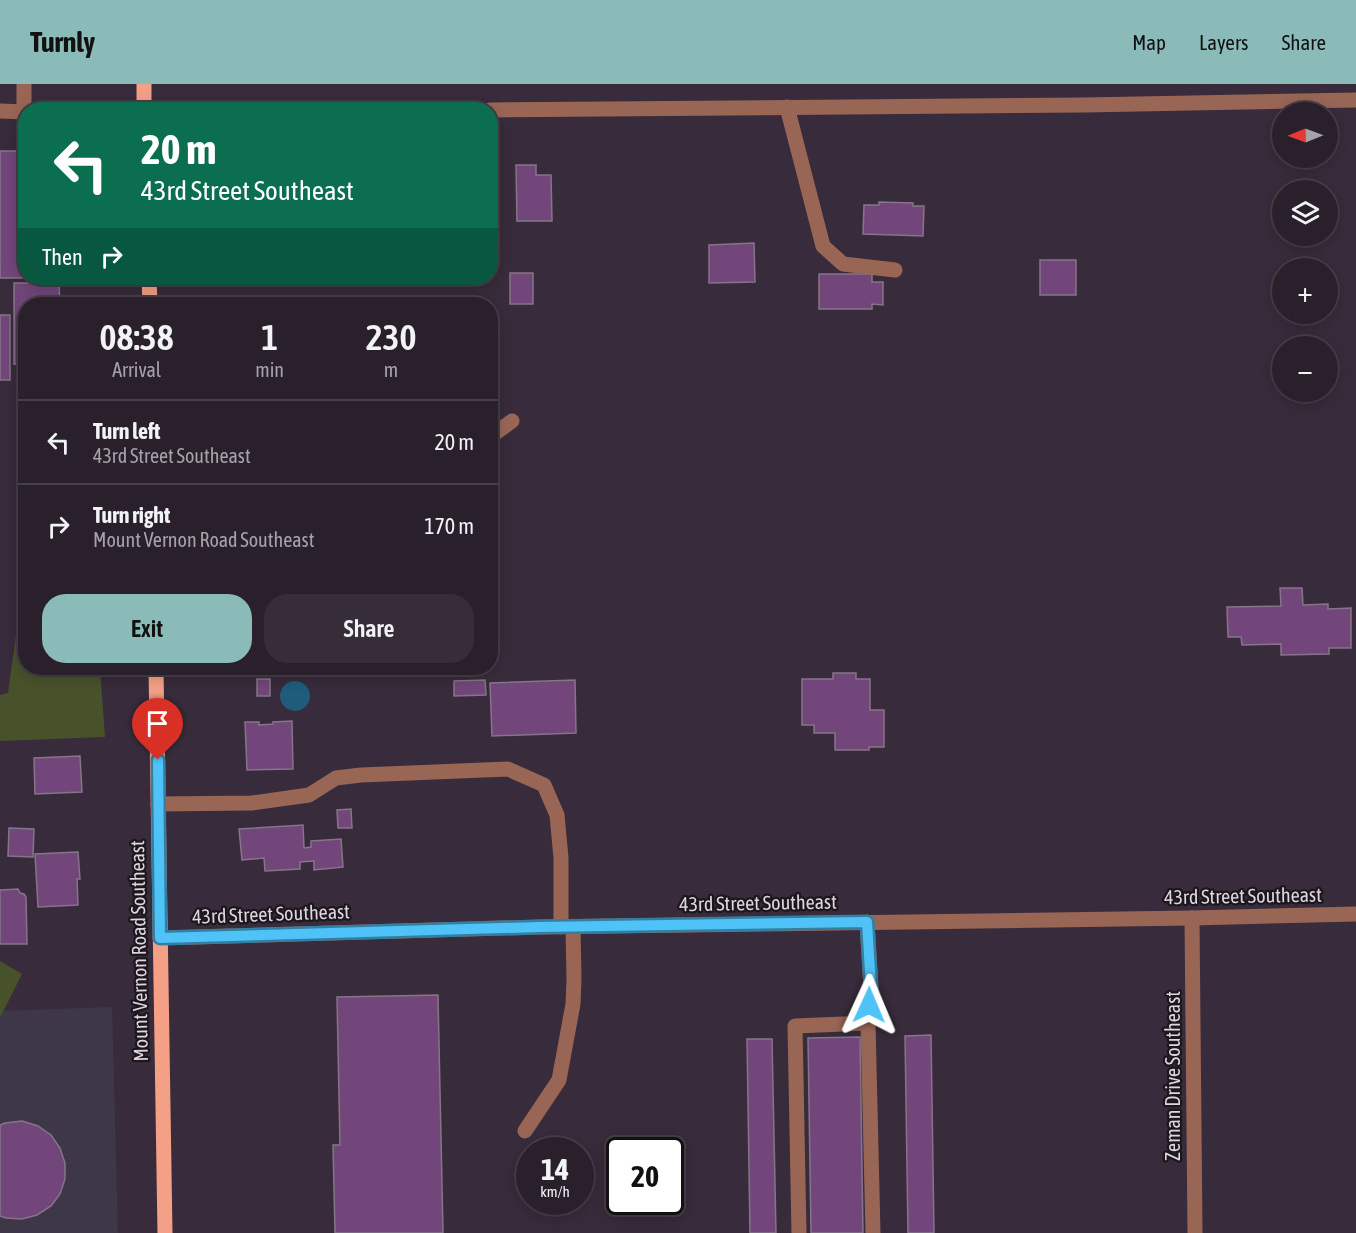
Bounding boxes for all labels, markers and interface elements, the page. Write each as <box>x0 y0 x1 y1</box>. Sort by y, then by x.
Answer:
text: Turnly <box>30 26 95 58</box>
text: Map <box>1132 30 1166 54</box>
text: Layers <box>1199 30 1249 54</box>
text: Share <box>1282 30 1326 54</box>
north arrow <box>1272 102 1338 168</box>
map controls <box>1272 102 1338 402</box>
text: 20 m <box>141 125 216 173</box>
icon: left <box>42 126 120 204</box>
text: 43rd Street Southeast <box>141 175 354 206</box>
button: layers <box>1272 180 1338 246</box>
icon: right <box>95 240 128 273</box>
text: Then <box>42 244 83 270</box>
button: + <box>1272 258 1338 324</box>
text: 08:38 <box>100 316 174 358</box>
text: 1 <box>261 316 278 358</box>
text: 230 <box>366 316 416 358</box>
button: − <box>1272 336 1338 402</box>
text: Arrival <box>112 358 161 381</box>
text: min <box>255 358 284 381</box>
text: m <box>384 358 398 381</box>
text: Turn left <box>93 418 160 444</box>
icon: left <box>42 426 75 459</box>
text: 20 m <box>434 429 474 455</box>
text: 43rd Street Southeast <box>93 444 251 467</box>
text: Turn right <box>93 502 170 528</box>
icon: right <box>42 510 75 543</box>
text: 170 m <box>424 513 474 539</box>
text: Mount Vernon Road Southeast <box>93 528 314 551</box>
button: Exit <box>42 594 252 663</box>
button: Share <box>264 594 474 663</box>
pin <box>132 698 183 760</box>
icon: arrive <box>141 707 174 740</box>
street label: Mount Vernon Road Southeast <box>125 840 152 1062</box>
street label: 43rd Street Southeast <box>1164 883 1322 908</box>
street label: 43rd Street Southeast <box>679 890 837 915</box>
street label: 43rd Street Southeast <box>192 899 350 928</box>
position arrow <box>837 973 901 1037</box>
street label: Zeman Drive Southeast <box>1161 991 1184 1161</box>
speed limit sign: 20 <box>606 1137 684 1215</box>
text: 14 <box>541 1152 569 1186</box>
text: km/h <box>540 1183 570 1200</box>

